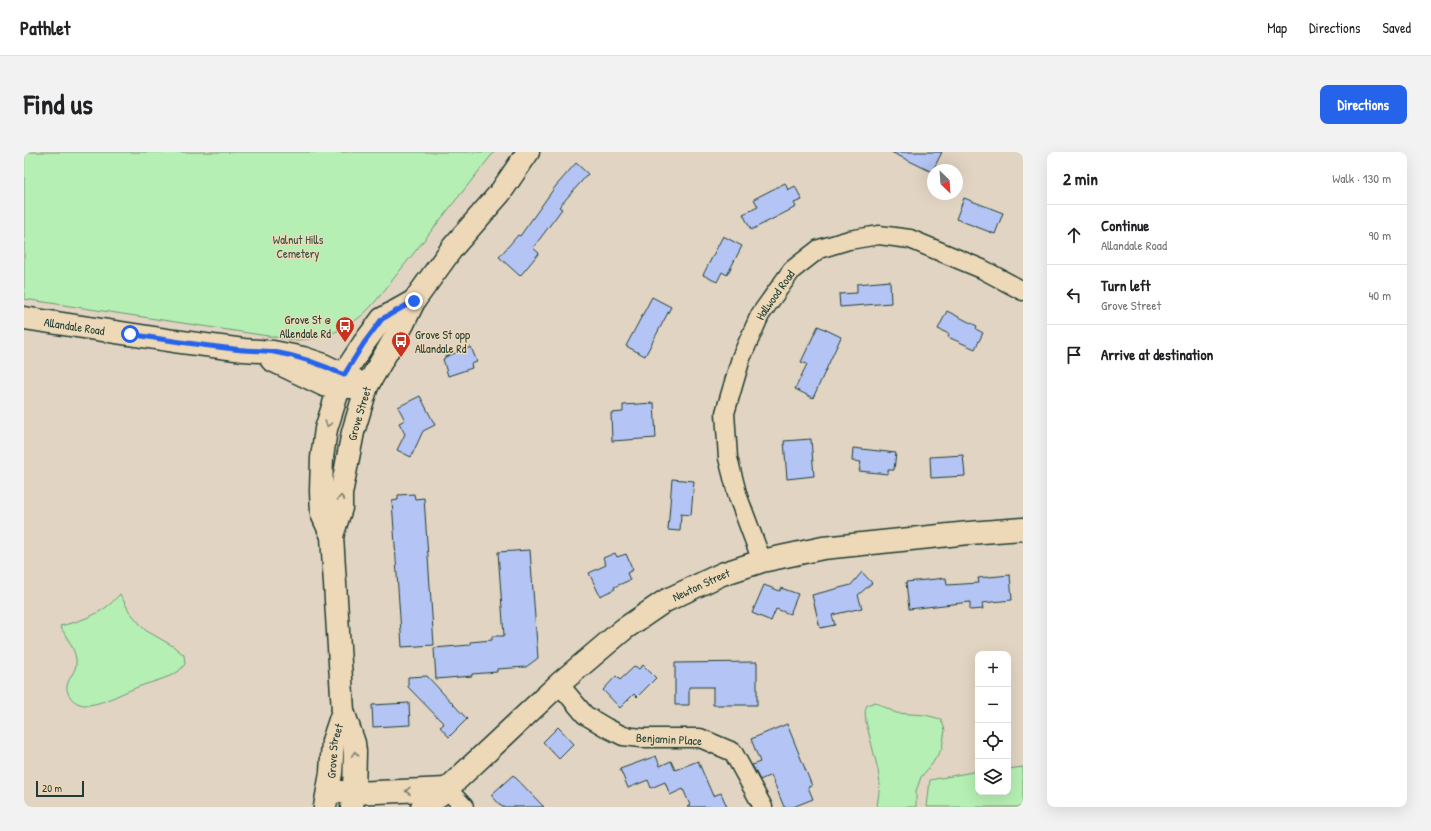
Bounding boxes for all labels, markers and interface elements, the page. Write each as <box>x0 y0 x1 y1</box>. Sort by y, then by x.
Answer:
text: Pathlet <box>20 15 70 41</box>
text: Map <box>1267 18 1287 37</box>
text: Directions <box>1309 18 1360 37</box>
text: Saved <box>1382 18 1411 37</box>
text: Find us <box>24 85 93 123</box>
button: Directions <box>1320 85 1407 124</box>
north arrow <box>927 164 963 200</box>
text: 2 min <box>1063 167 1098 190</box>
text: Walk · 130 m <box>1332 169 1391 187</box>
text: Continue <box>1101 215 1149 236</box>
icon: ahead <box>1063 224 1085 246</box>
text: 90 m <box>1369 226 1391 244</box>
park label: Walnut Hills Cemetery <box>273 231 324 262</box>
text: Allandale Road <box>1101 236 1167 254</box>
street label: Hallwood Road <box>751 266 798 322</box>
text: Turn left <box>1101 275 1151 296</box>
icon: left <box>1063 284 1085 306</box>
text: 40 m <box>1368 286 1391 304</box>
route end <box>405 292 423 310</box>
text: Grove Street <box>1101 296 1161 314</box>
place label: Grove St @ Allendale Rd <box>280 311 331 342</box>
street label: Allandale Road <box>43 313 106 339</box>
bus stop icon: Grove St @ Allendale Rd <box>334 315 356 343</box>
route start <box>121 325 139 343</box>
place label: Grove St opp Allandale Rd <box>415 326 470 357</box>
bus stop icon: Grove St opp Allandale Rd <box>390 330 412 358</box>
icon: arrive <box>1063 344 1085 366</box>
text: Arrive at destination <box>1101 344 1213 365</box>
street label: Grove Street <box>343 384 375 442</box>
one-way arrow <box>324 421 332 428</box>
one-way arrow <box>337 495 345 501</box>
street label: Newton Street <box>669 563 733 605</box>
map controls <box>975 651 1011 795</box>
button: + <box>975 651 1011 687</box>
button: − <box>975 687 1011 723</box>
street label: Grove Street <box>322 720 347 780</box>
button: locate <box>975 723 1011 759</box>
street label: Benjamin Place <box>636 729 703 749</box>
one-way arrow <box>351 751 359 757</box>
button: layers <box>975 759 1011 795</box>
scale bar <box>36 779 84 798</box>
text: 20 m <box>42 781 62 795</box>
one-way arrow <box>405 787 411 795</box>

